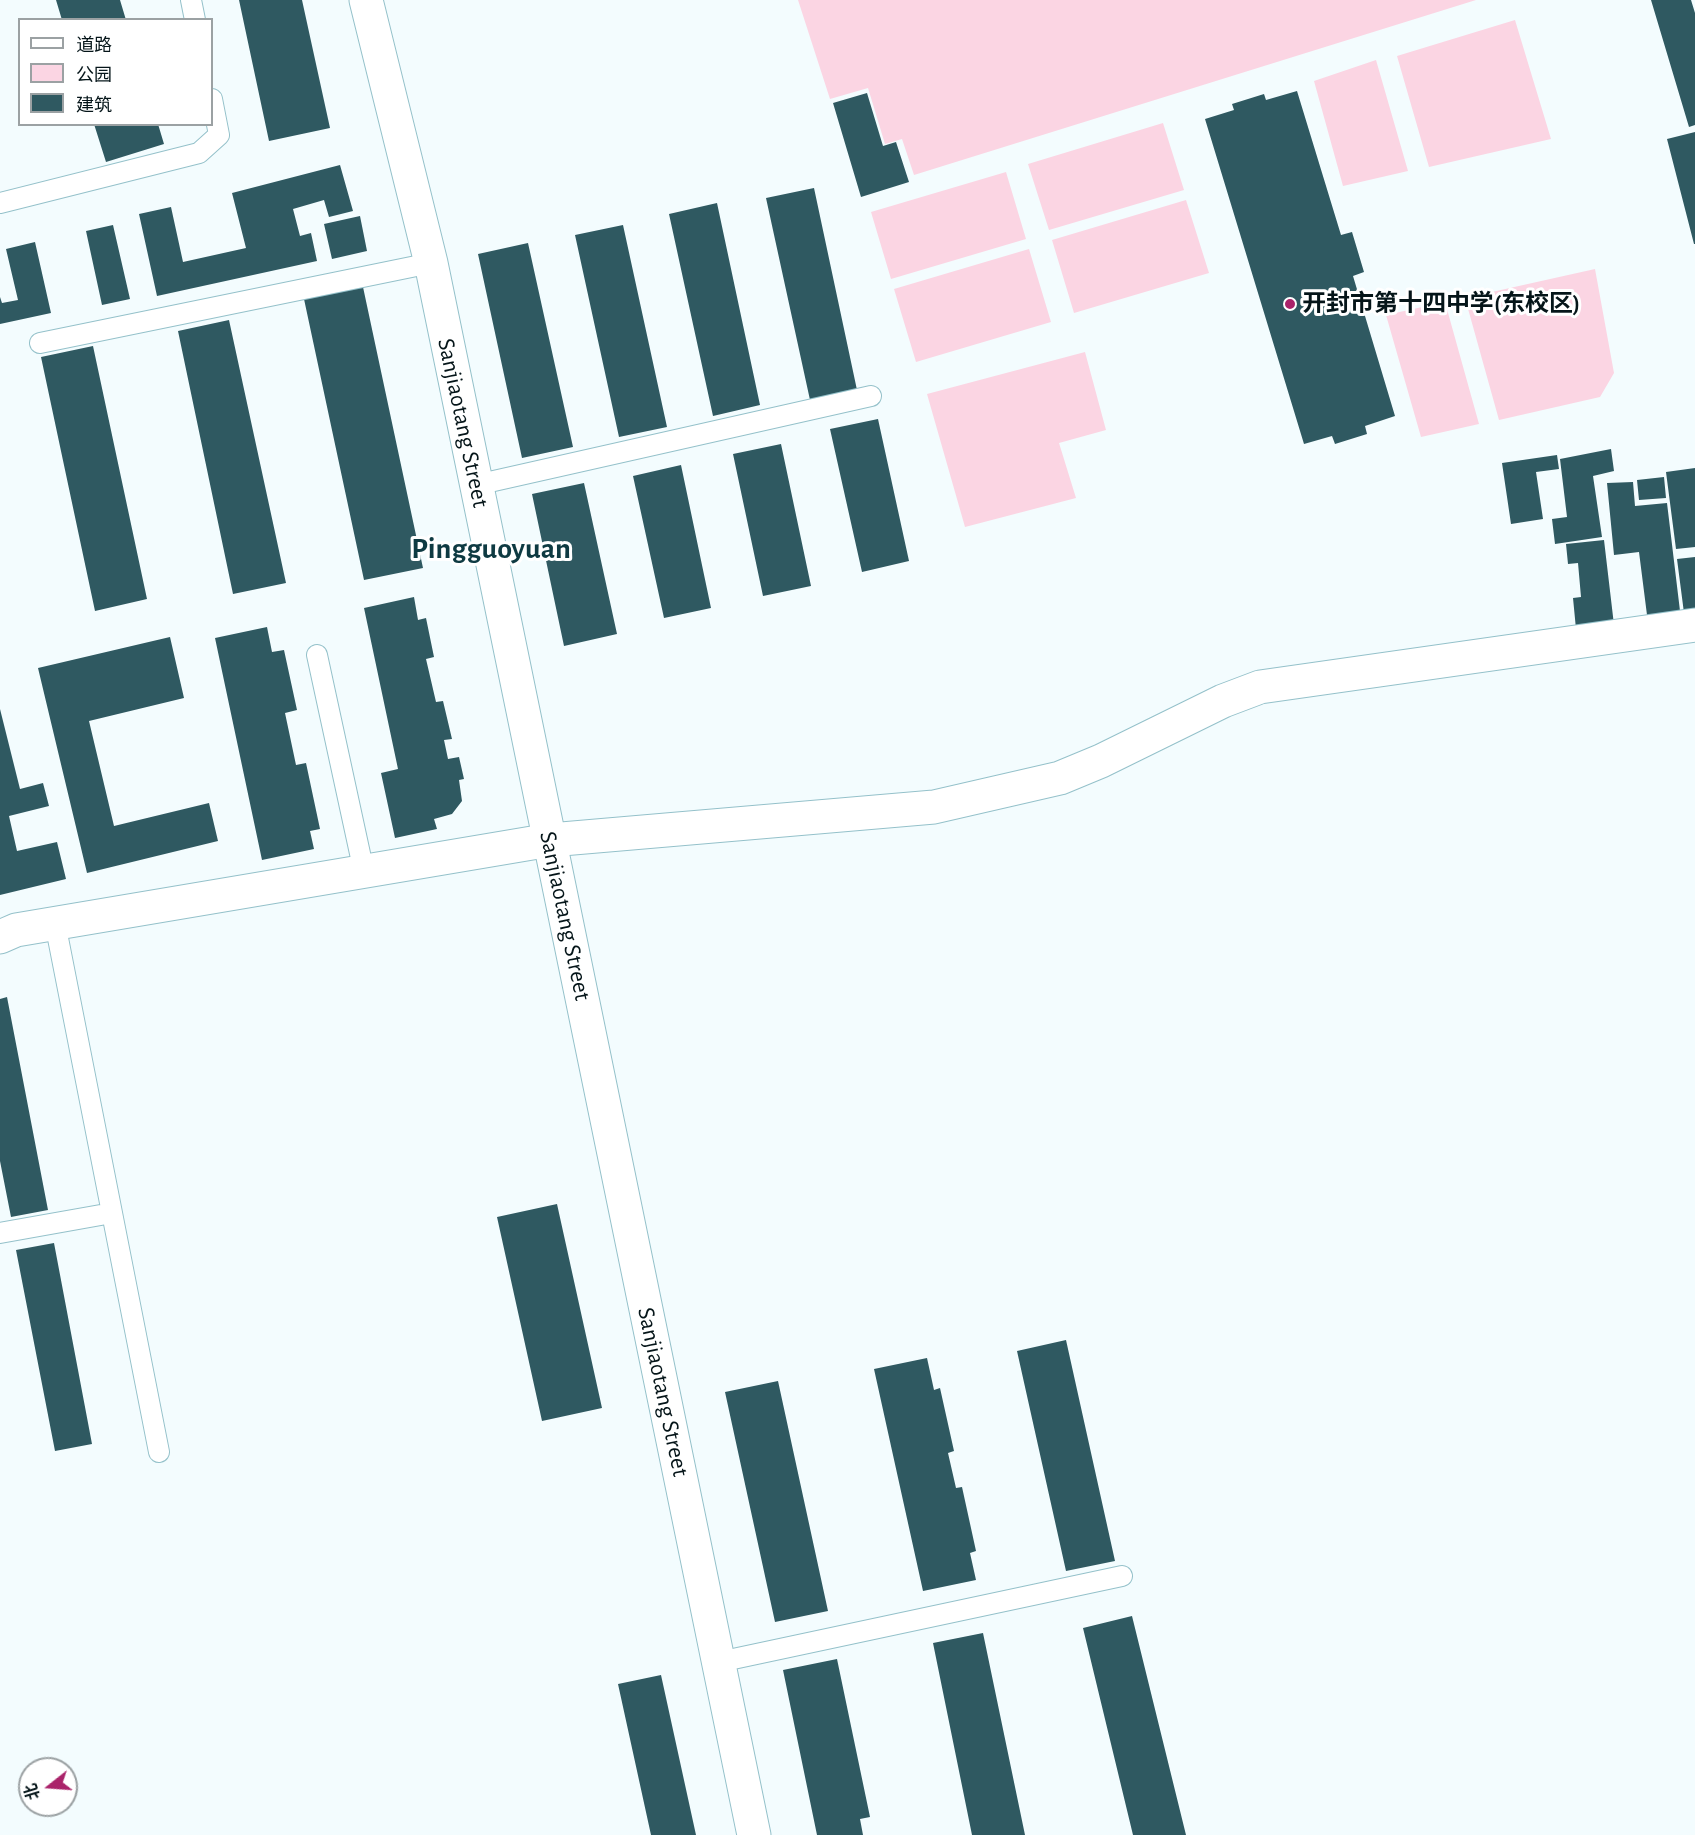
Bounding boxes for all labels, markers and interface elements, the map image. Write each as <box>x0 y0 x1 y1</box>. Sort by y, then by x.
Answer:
legend <box>18 18 213 126</box>
text: 道路 <box>76 37 112 55</box>
text: 公园 <box>76 67 112 85</box>
text: 建筑 <box>76 97 112 115</box>
place label: 开封市第十四中学(东校区) <box>1302 290 1580 318</box>
marker: 开封市第十四中学(东校区) <box>1283 297 1297 311</box>
street label: Sanjiaotang Street <box>431 336 495 510</box>
district label: Pingguoyuan <box>411 531 571 567</box>
street label: Sanjiaotang Street <box>533 829 597 1003</box>
street label: Sanjiaotang Street <box>631 1305 695 1479</box>
north arrow <box>18 1757 78 1817</box>
text: 北 <box>23 1782 43 1802</box>

